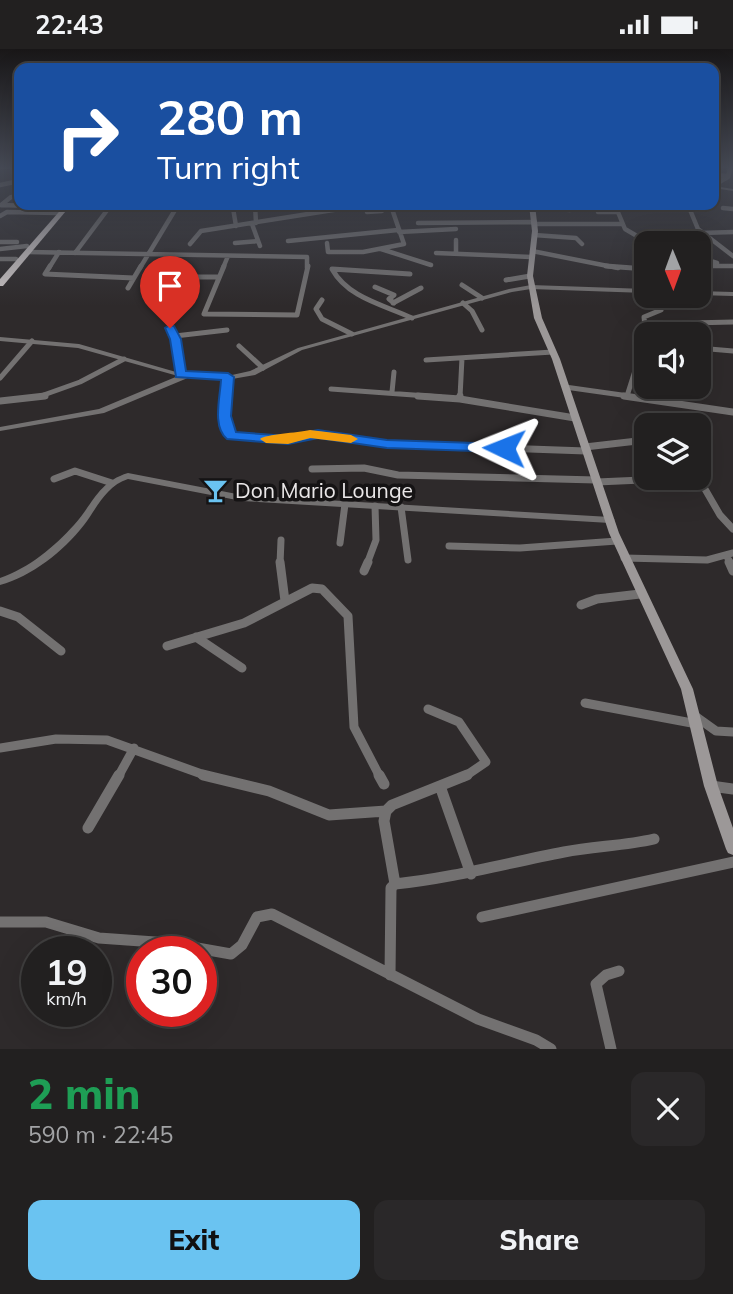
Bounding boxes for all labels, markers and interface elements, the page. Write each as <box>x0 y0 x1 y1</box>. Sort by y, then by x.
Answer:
text: 22:43 <box>35 8 104 41</box>
text: 280 m <box>157 86 303 147</box>
icon: right <box>42 91 133 182</box>
text: Turn right <box>157 147 300 187</box>
north arrow <box>634 231 710 308</box>
map controls <box>634 231 711 490</box>
pin <box>140 256 200 328</box>
icon: arrive <box>151 267 189 305</box>
button: sound <box>634 322 711 399</box>
position arrow <box>467 411 541 485</box>
button: layers <box>634 413 711 490</box>
bar icon: Don Mario Lounge <box>201 477 229 505</box>
place label: Don Mario Lounge <box>235 477 413 503</box>
speed limit sign: 30 <box>126 936 217 1027</box>
text: 19 <box>45 950 88 994</box>
text: km/h <box>46 987 87 1010</box>
text: 2 min <box>28 1067 141 1120</box>
button: close <box>631 1072 705 1146</box>
text: 590 m · 22:45 <box>28 1120 173 1149</box>
button: Exit <box>28 1200 360 1280</box>
button: Share <box>374 1200 705 1280</box>

